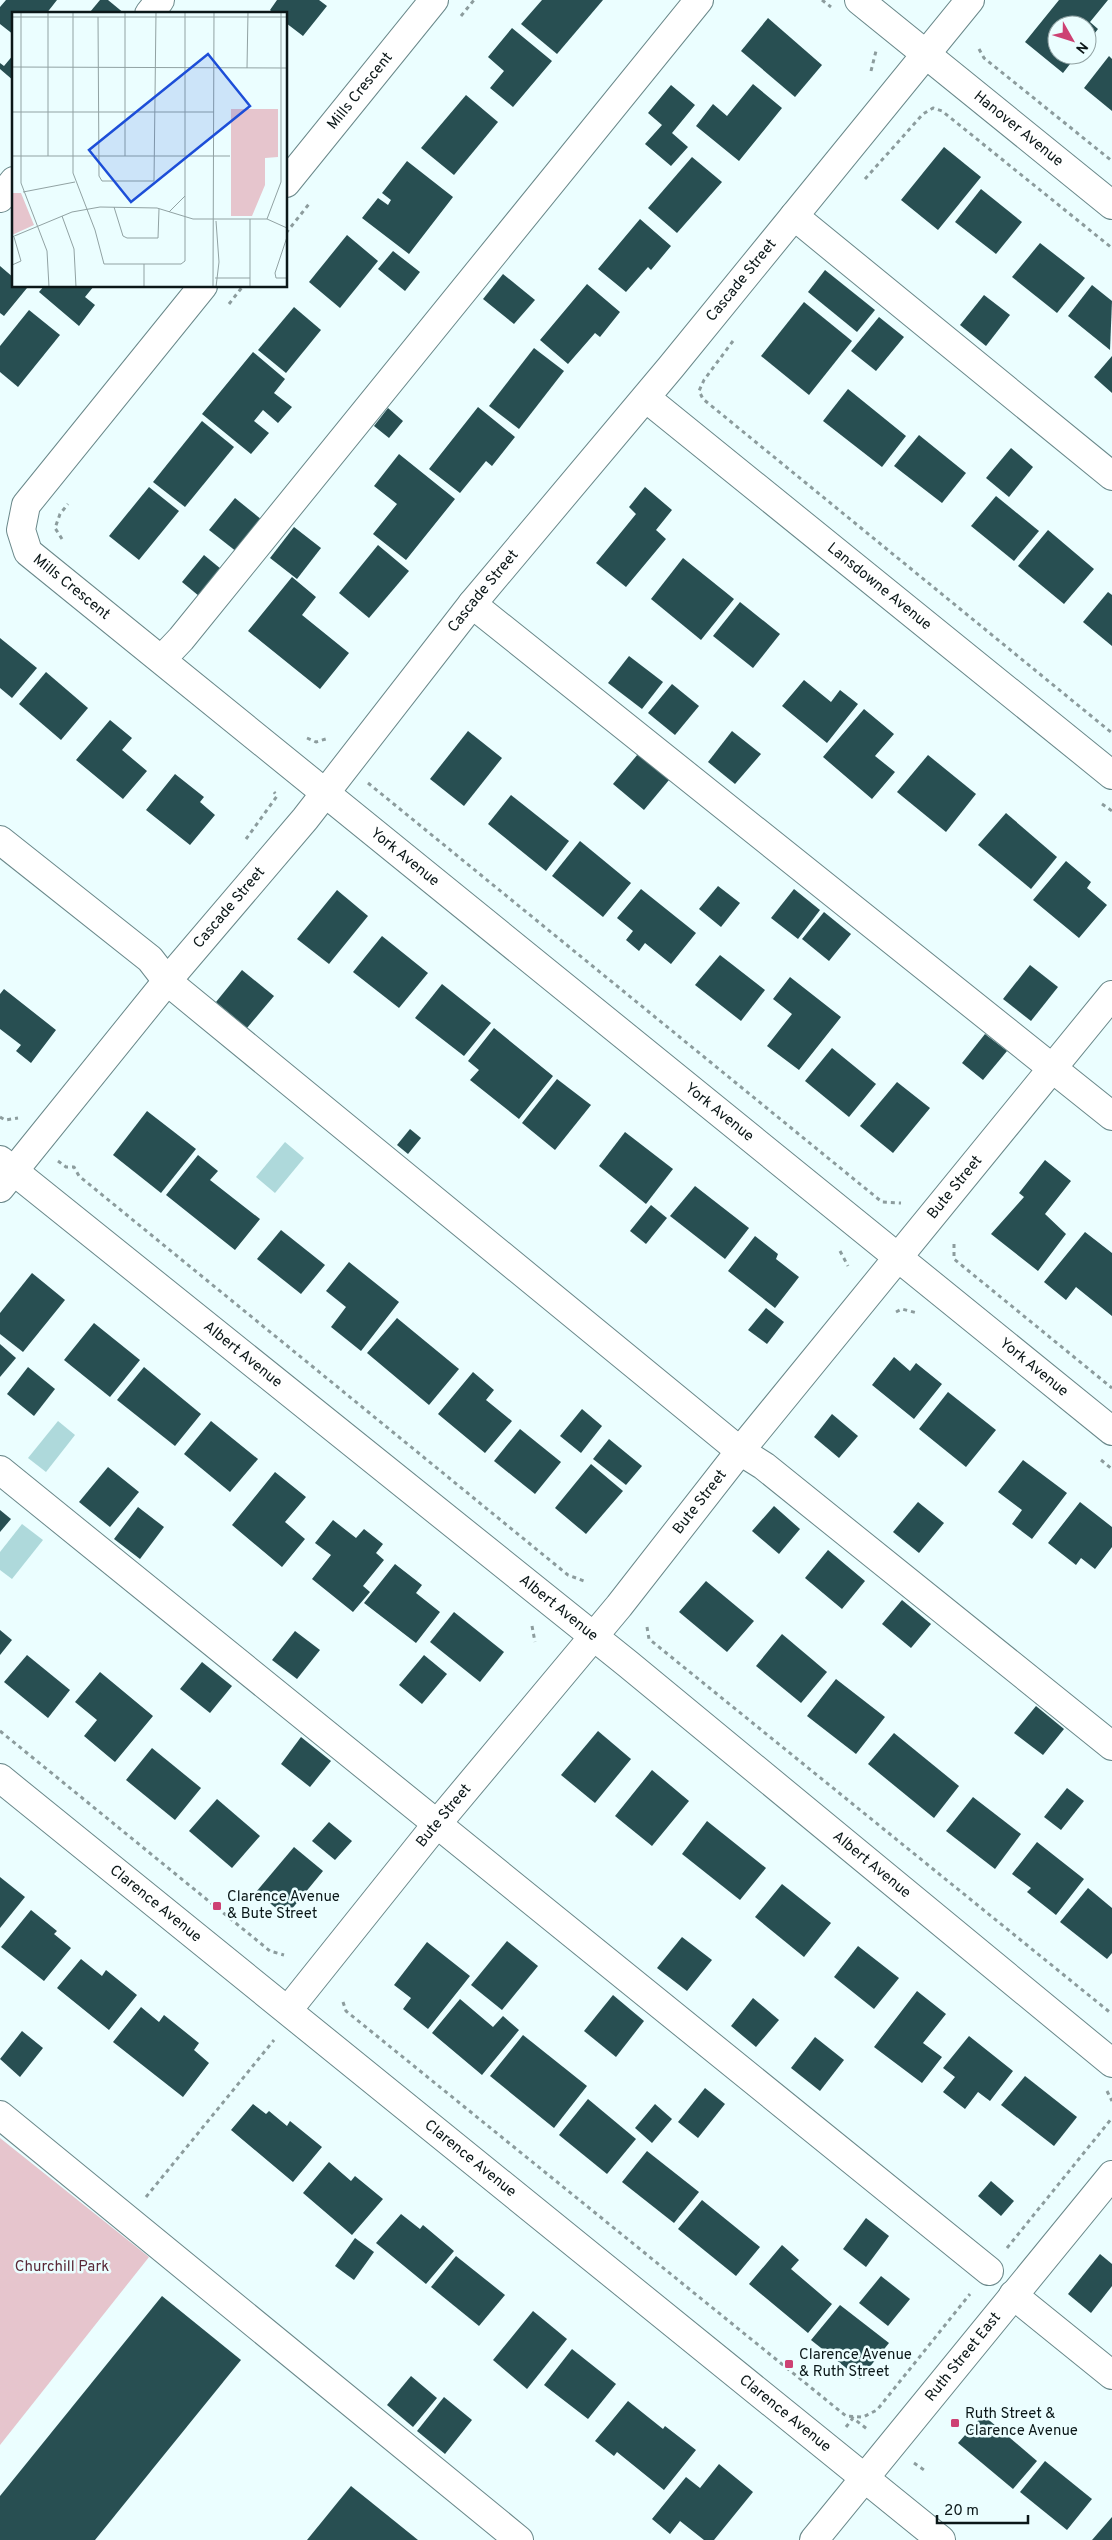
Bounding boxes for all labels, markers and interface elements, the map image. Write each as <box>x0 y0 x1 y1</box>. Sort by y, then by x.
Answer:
inset map <box>12 12 288 288</box>
north arrow <box>1047 15 1097 65</box>
text: N <box>1071 38 1091 56</box>
street label: Mills Crescent <box>323 49 397 134</box>
street label: Hanover Avenue <box>970 87 1067 171</box>
street label: Cascade Street <box>702 235 781 326</box>
street label: Lansdowne Avenue <box>823 539 935 635</box>
street label: Cascade Street <box>444 546 523 636</box>
street label: Mills Crescent <box>29 550 114 624</box>
street label: York Avenue <box>366 824 443 891</box>
street label: Cascade Street <box>189 863 269 953</box>
street label: York Avenue <box>681 1079 758 1146</box>
street label: Bute Street <box>923 1152 987 1223</box>
street label: Albert Avenue <box>199 1317 286 1392</box>
street label: York Avenue <box>995 1334 1072 1401</box>
street label: Bute Street <box>669 1466 731 1538</box>
street label: Albert Avenue <box>515 1571 602 1646</box>
street label: Bute Street <box>412 1780 476 1851</box>
street label: Albert Avenue <box>829 1827 915 1903</box>
street label: Clarence Avenue <box>106 1861 205 1947</box>
place label: Clarence Avenue & Bute Street <box>227 1888 340 1924</box>
marker: Clarence Avenue & Bute Street <box>211 1900 223 1912</box>
street label: Clarence Avenue <box>420 2116 520 2202</box>
park label: Churchill Park <box>15 2258 109 2277</box>
street label: Ruth Street East <box>921 2309 1005 2406</box>
place label: Clarence Avenue & Ruth Street <box>799 2346 912 2382</box>
marker: Clarence Avenue & Ruth Street <box>783 2358 795 2370</box>
street label: Clarence Avenue <box>735 2371 835 2457</box>
place label: Ruth Street & Clarence Avenue <box>965 2405 1078 2441</box>
marker: Ruth Street & Clarence Avenue <box>949 2417 961 2429</box>
scale bar <box>937 2492 1028 2524</box>
text: 20 m <box>944 2502 979 2521</box>

